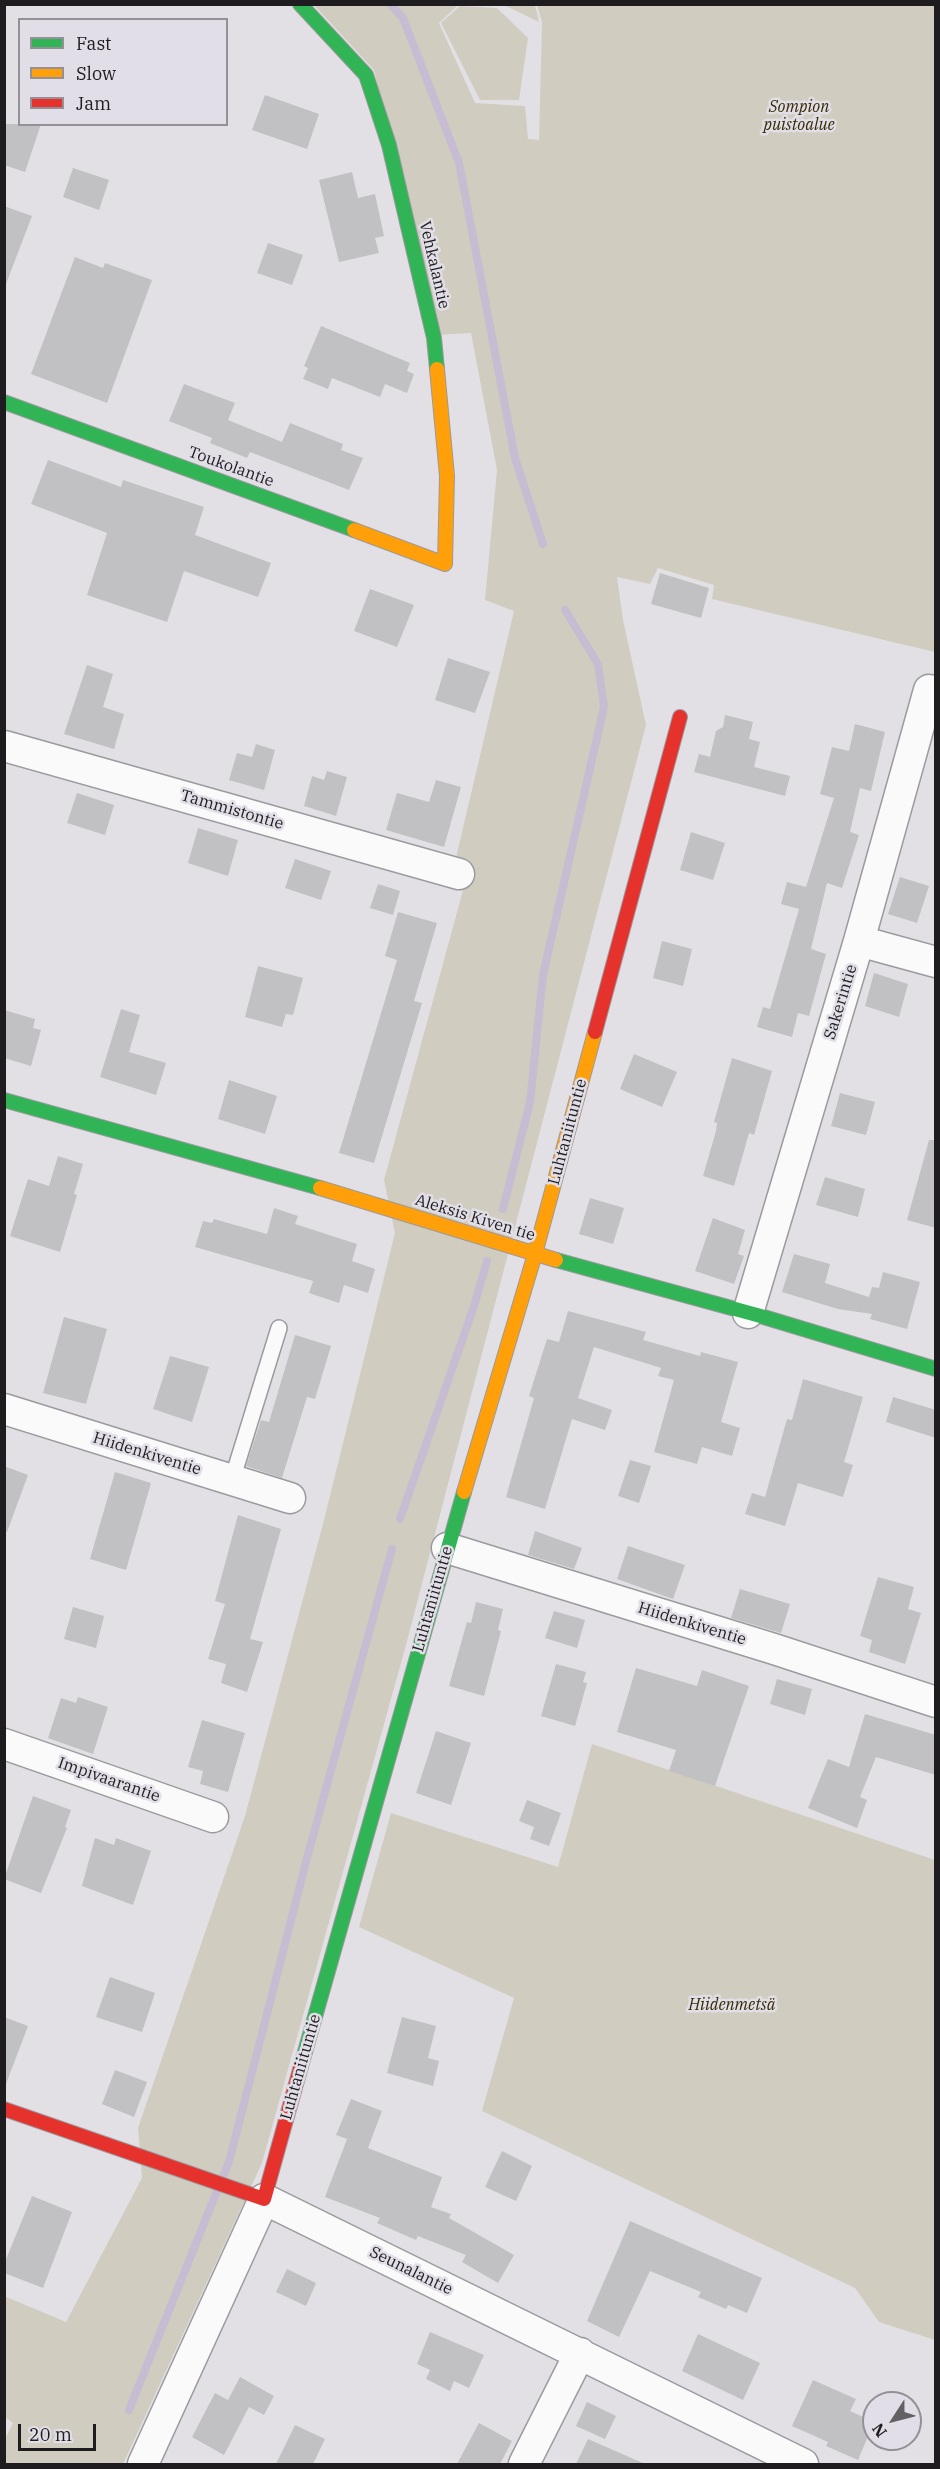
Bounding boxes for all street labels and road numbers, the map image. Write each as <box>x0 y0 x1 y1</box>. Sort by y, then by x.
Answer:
street label: Vehkalantie <box>415 219 453 311</box>
street label: Toukolantie <box>186 443 276 491</box>
street label: Tammistontie <box>178 786 286 834</box>
street label: Sakerintie <box>820 962 862 1042</box>
street label: Luhtaniituntie <box>545 1077 591 1187</box>
street label: Aleksis Kiven tie <box>413 1191 537 1245</box>
street label: Hiidenkiventie <box>91 1428 203 1480</box>
street label: Luhtaniituntie <box>409 1544 457 1654</box>
street label: Hiidenkiventie <box>636 1598 748 1650</box>
street label: Impivaarantie <box>55 1754 163 1806</box>
street label: Luhtaniituntie <box>277 2012 325 2122</box>
street label: Seunalantie <box>366 2243 456 2299</box>

